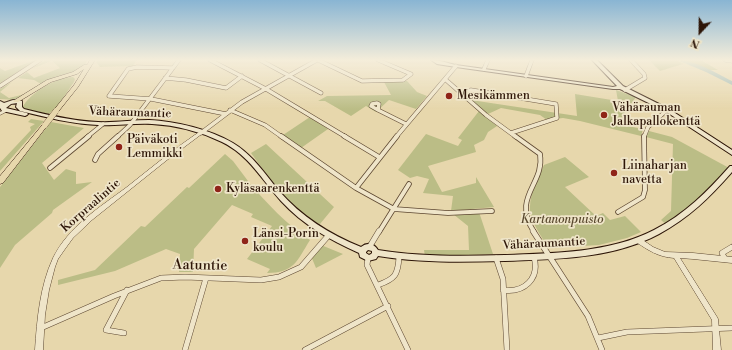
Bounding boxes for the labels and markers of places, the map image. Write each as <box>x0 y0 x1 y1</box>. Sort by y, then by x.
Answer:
place label: Mesikämmen <box>457 89 530 103</box>
marker: Mesikämmen <box>444 91 454 101</box>
place label: Vähärauman Jalkapallokenttä <box>612 101 700 129</box>
marker: Vähärauman Jalkapallokenttä <box>599 110 609 120</box>
place label: Päiväkoti Lemmikki <box>127 133 182 161</box>
marker: Päiväkoti Lemmikki <box>114 142 124 152</box>
place label: Liinaharjan navetta <box>622 159 687 187</box>
marker: Liinaharjan navetta <box>609 168 619 178</box>
place label: Kyläsaarenkenttä <box>226 182 320 196</box>
marker: Kyläsaarenkenttä <box>213 184 223 194</box>
place label: Länsi-Porin koulu <box>253 227 319 255</box>
marker: Länsi-Porin koulu <box>240 236 250 246</box>

